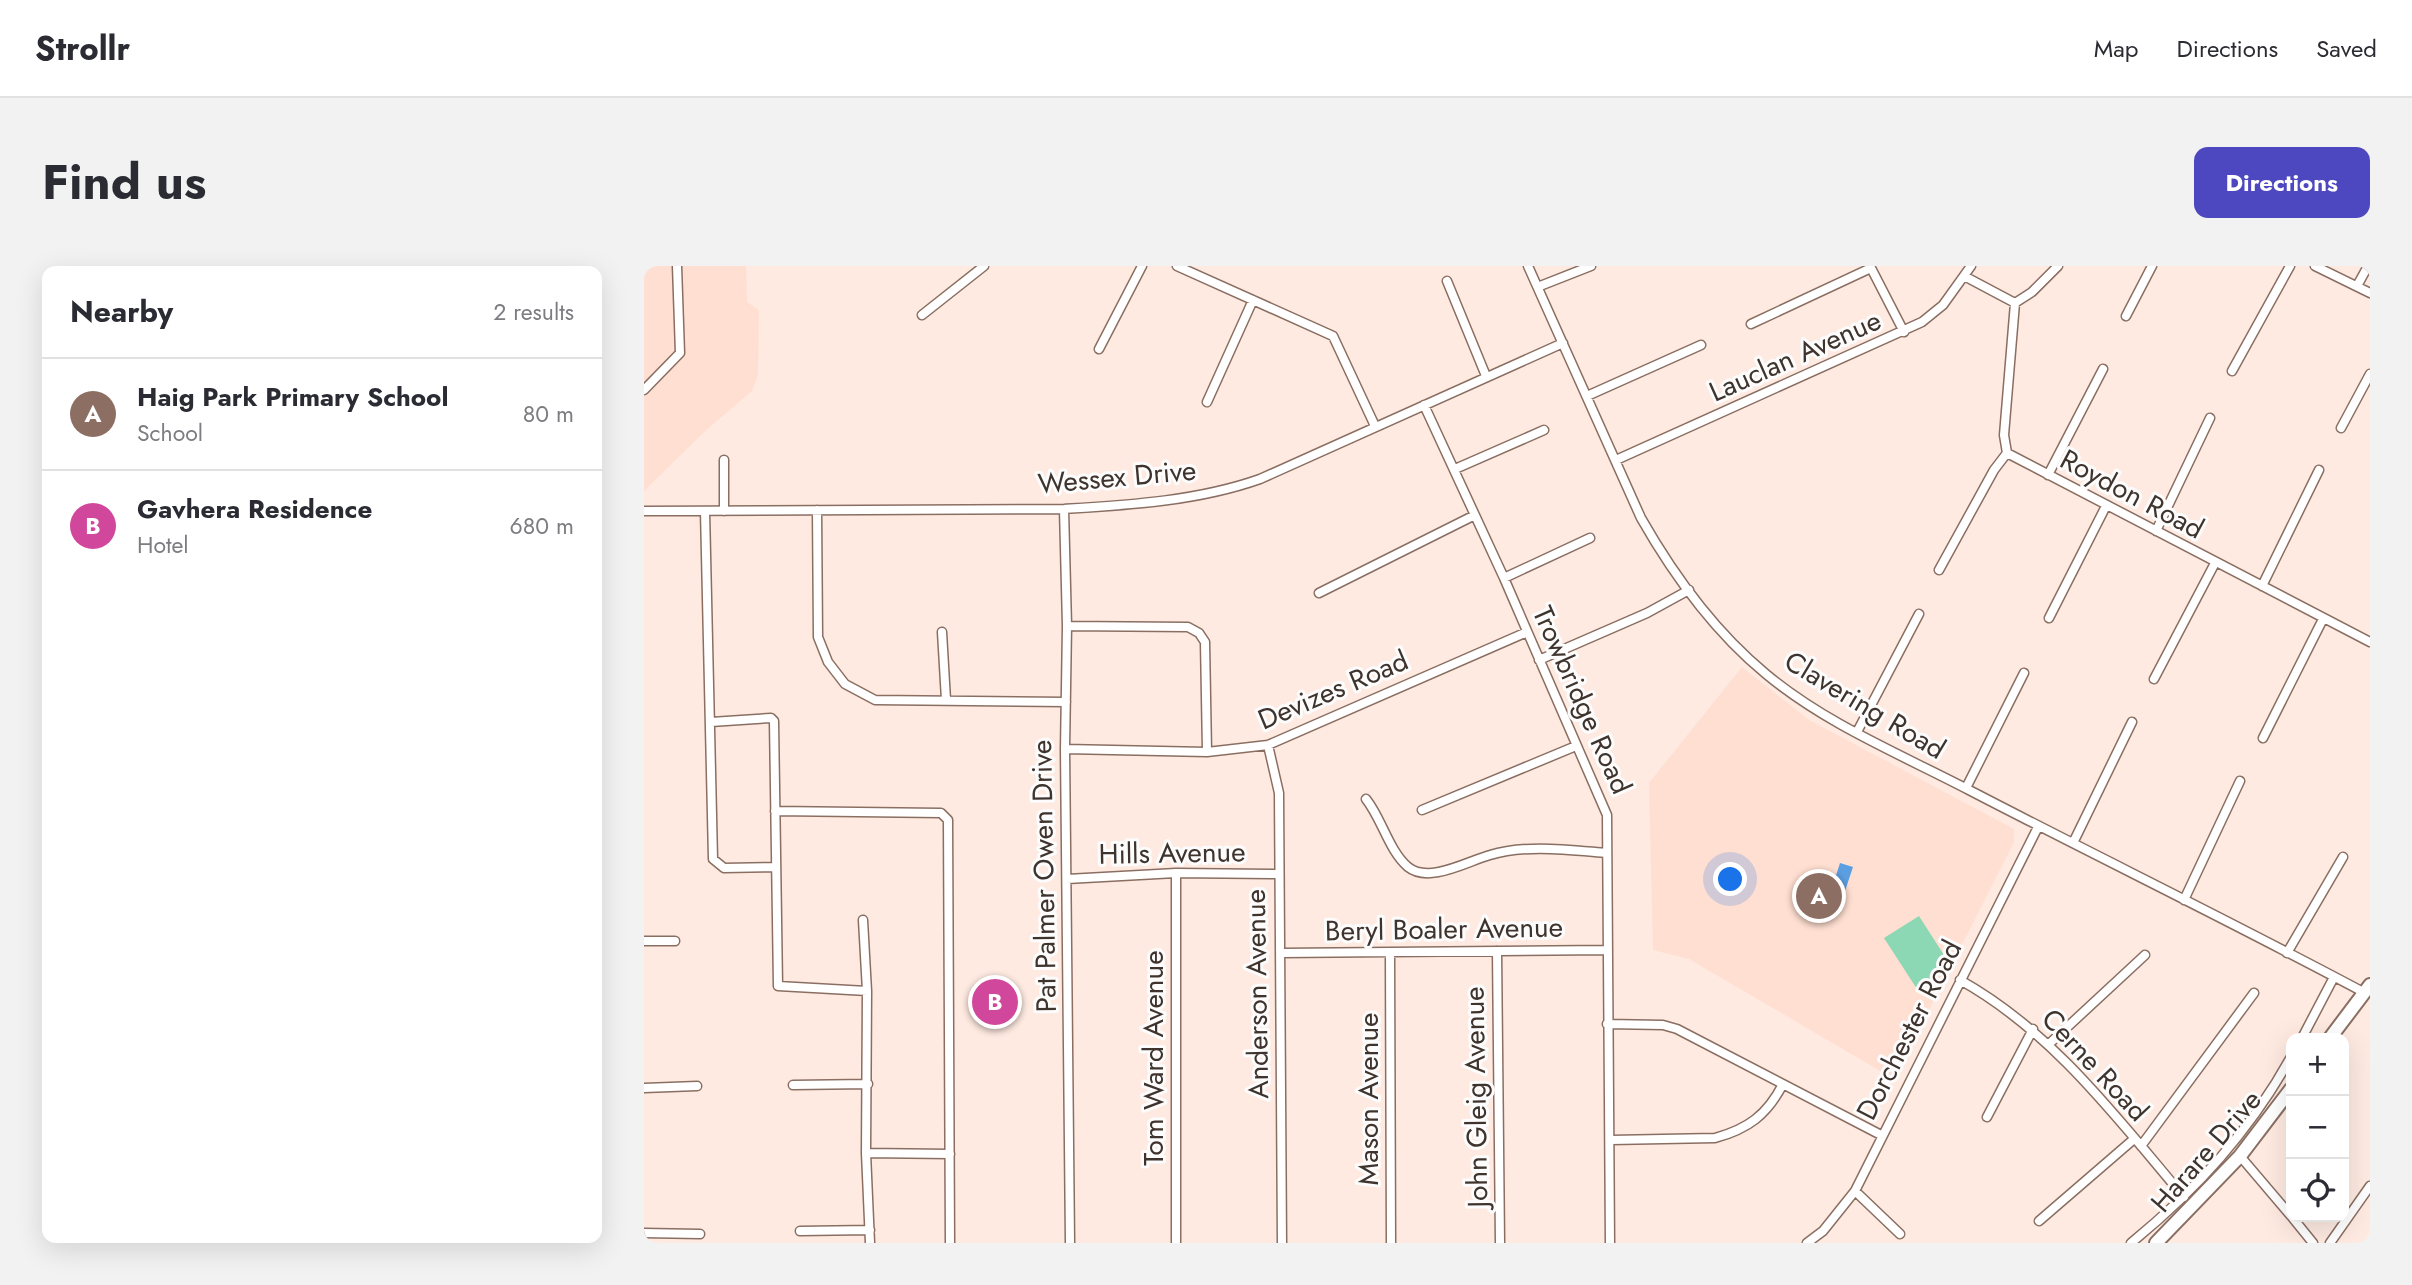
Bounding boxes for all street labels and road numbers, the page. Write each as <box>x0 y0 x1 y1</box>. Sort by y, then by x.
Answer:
street label: Lauclan Avenue <box>1702 300 1888 412</box>
street label: Roydon Road <box>2053 439 2211 549</box>
street label: Wessex Drive <box>1036 450 1198 504</box>
street label: Trowbridge Road <box>1522 599 1642 801</box>
street label: Devizes Road <box>1252 640 1414 740</box>
street label: Clavering Road <box>1777 641 1953 769</box>
street label: Pat Palmer Owen Drive <box>1021 739 1067 1013</box>
street label: Hills Avenue <box>1098 831 1246 875</box>
street label: Anderson Avenue <box>1235 889 1279 1099</box>
street label: Beryl Boaler Avenue <box>1325 906 1563 952</box>
street label: Dorchester Road <box>1846 933 1972 1127</box>
street label: Tom Ward Avenue <box>1133 950 1174 1166</box>
street label: John Gleig Avenue <box>1454 986 1498 1212</box>
street label: Cerne Road <box>2032 999 2158 1131</box>
street label: Mason Avenue <box>1348 1012 1389 1186</box>
street label: Harare Drive <box>2141 1081 2271 1221</box>

